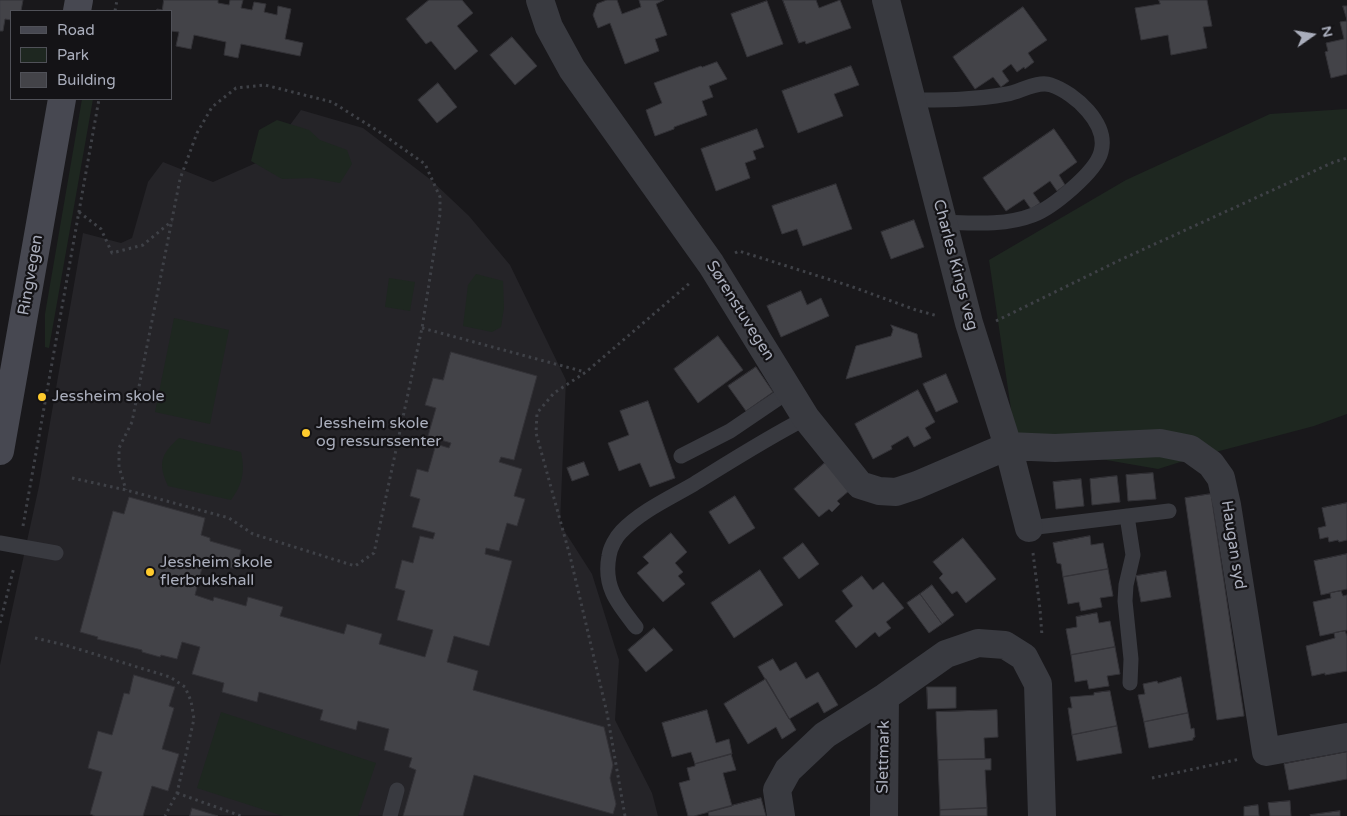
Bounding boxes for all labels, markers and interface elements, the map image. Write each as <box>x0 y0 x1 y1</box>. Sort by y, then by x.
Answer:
legend <box>10 10 172 100</box>
north arrow <box>1287 10 1337 60</box>
text: Road <box>57 21 95 39</box>
text: N <box>1318 24 1337 39</box>
text: Park <box>57 46 89 64</box>
text: Building <box>57 71 116 89</box>
street label: Charles Kings veg <box>928 197 982 333</box>
street label: Ringvegen <box>14 233 48 317</box>
street label: Sørenstuvegen <box>702 258 778 364</box>
place label: Jessheim skole <box>52 387 165 407</box>
marker: Jessheim skole <box>36 391 48 403</box>
place label: Jessheim skole og ressurssenter <box>316 414 441 452</box>
marker: Jessheim skole og ressurssenter <box>300 427 312 439</box>
street label: Haugan syd <box>1216 499 1250 591</box>
place label: Jessheim skole flerbrukshall <box>160 553 273 591</box>
marker: Jessheim skole flerbrukshall <box>144 566 156 578</box>
street label: Slettmark <box>874 720 894 794</box>

